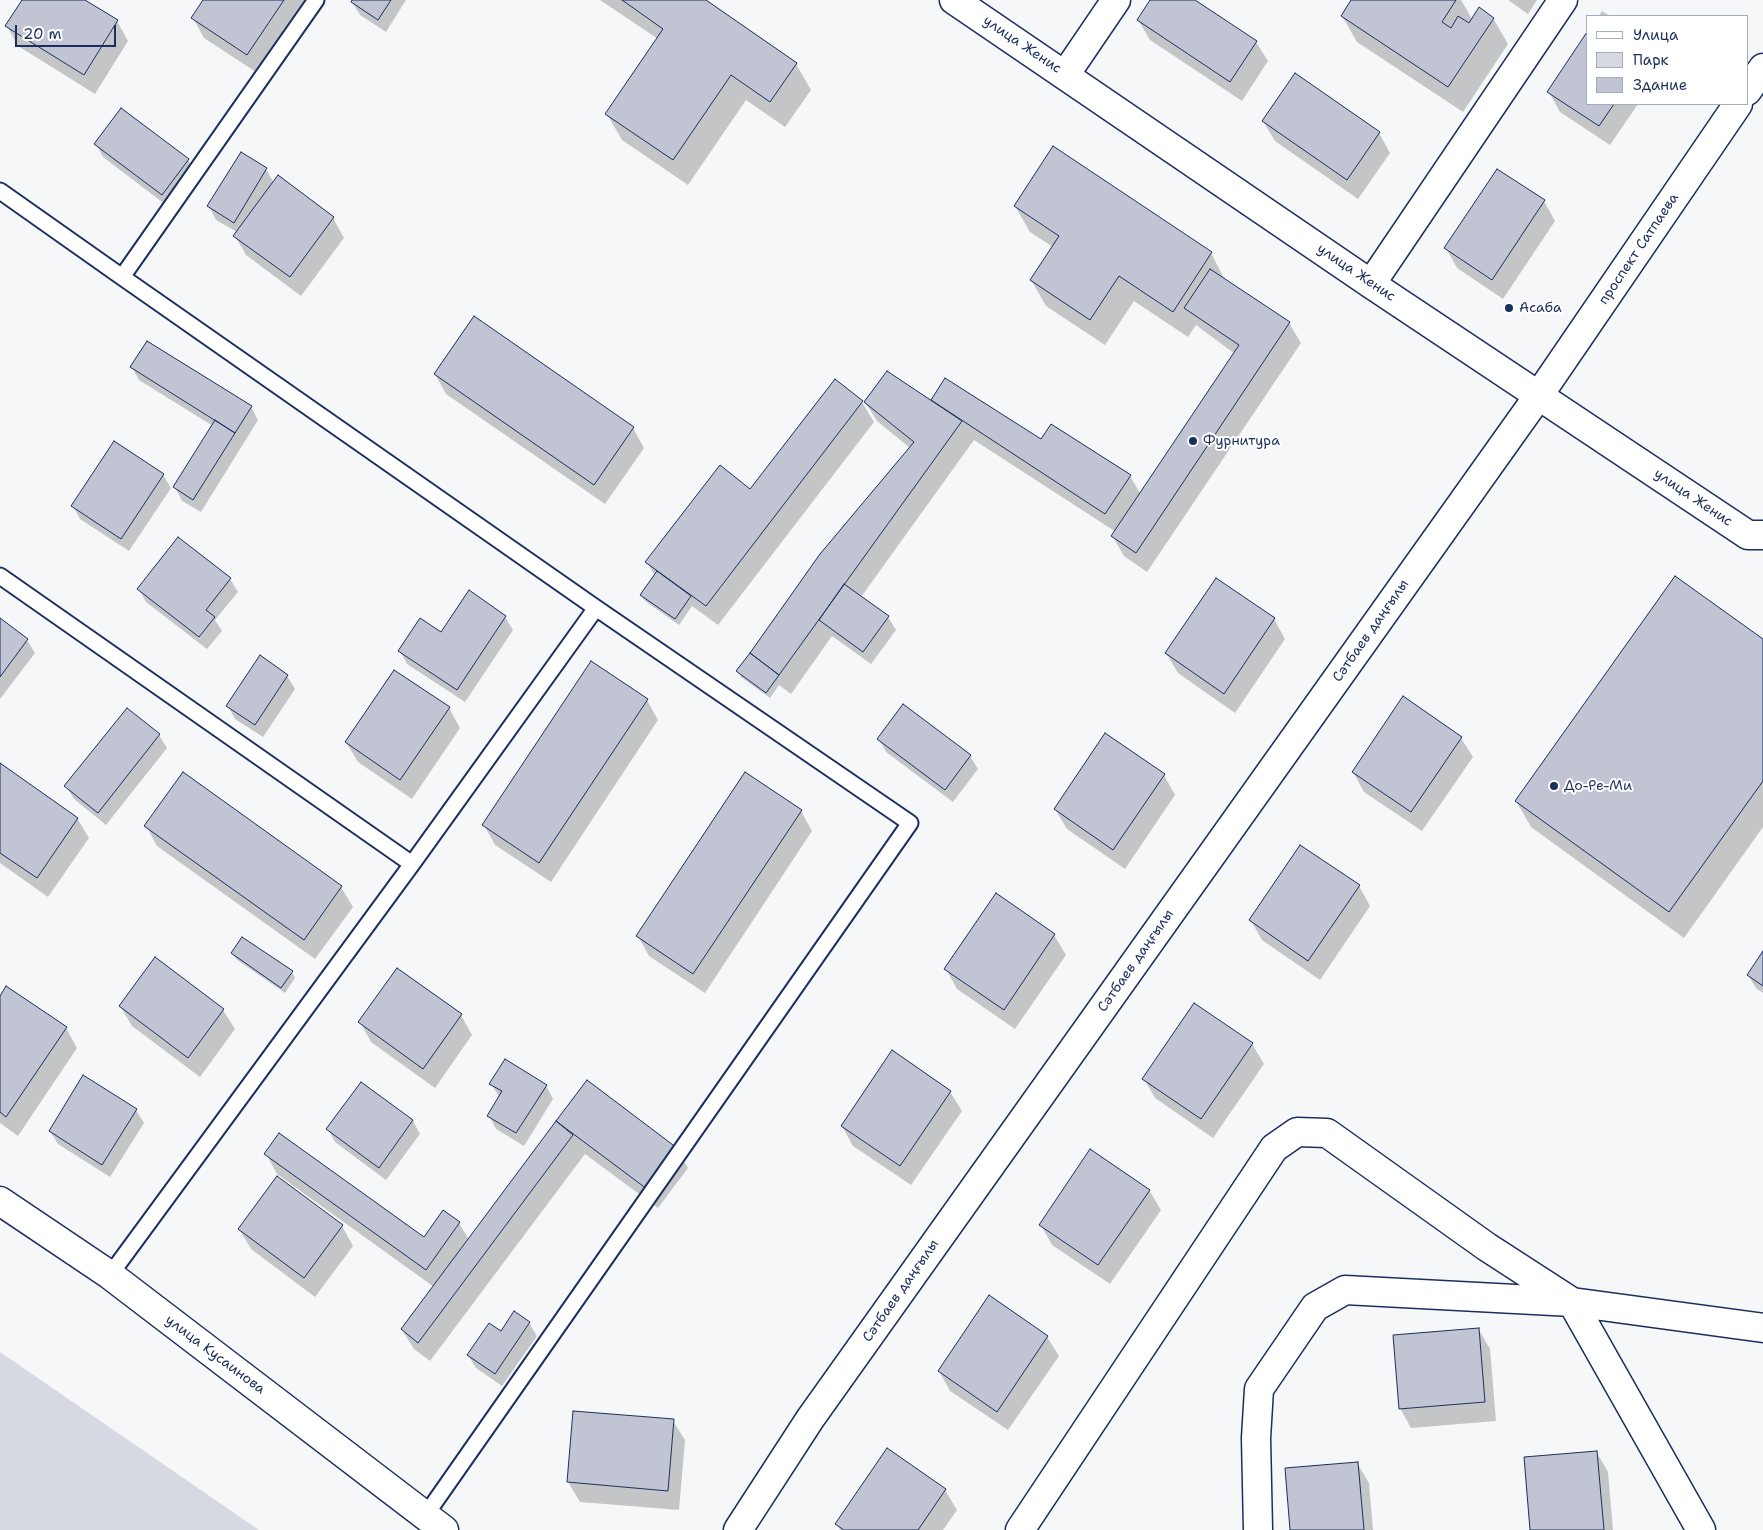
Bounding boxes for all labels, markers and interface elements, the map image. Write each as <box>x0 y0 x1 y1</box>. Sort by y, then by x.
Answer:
street label: улица Женис <box>980 13 1064 77</box>
scale bar <box>18 15 119 47</box>
legend <box>1586 15 1748 105</box>
text: 20 m <box>23 24 62 44</box>
text: Улица <box>1633 25 1678 45</box>
text: Парк <box>1633 50 1669 70</box>
text: Здание <box>1633 75 1687 95</box>
street label: проспект Сатпаева <box>1596 190 1682 308</box>
street label: улица Женис <box>1314 241 1398 305</box>
place label: Асаба <box>1519 300 1562 316</box>
marker: Асаба <box>1503 302 1515 314</box>
place label: Фурнитура <box>1203 433 1280 449</box>
marker: Фурнитура <box>1187 435 1199 447</box>
street label: улица Женис <box>1651 466 1735 530</box>
street label: Сәтбаев даңғылы <box>1329 577 1413 685</box>
place label: До-Ре-Ми <box>1564 778 1632 794</box>
marker: До-Ре-Ми <box>1548 780 1560 792</box>
street label: Сәтбаев даңғылы <box>1094 907 1178 1015</box>
street label: Сәтбаев даңғылы <box>859 1237 943 1345</box>
street label: улица Кусаинова <box>162 1312 268 1398</box>

